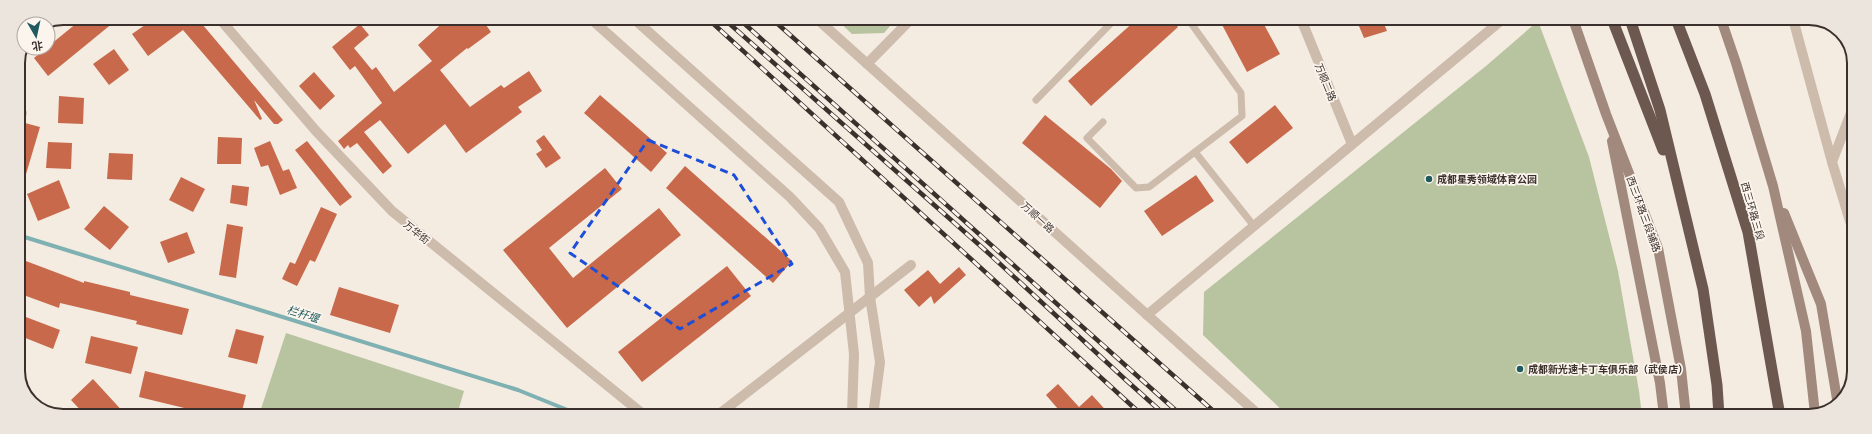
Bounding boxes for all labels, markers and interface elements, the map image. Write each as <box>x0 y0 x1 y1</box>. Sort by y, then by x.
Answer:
north arrow <box>16 16 56 56</box>
text: 北 <box>31 39 44 53</box>
street label: 万顺二路 <box>1313 62 1338 103</box>
place label: 成都星秀领域体育公园 <box>1437 173 1537 185</box>
marker: 成都星秀领域体育公园 <box>1424 174 1434 184</box>
street label: 西三环路三段辅路 <box>1625 175 1662 254</box>
street label: 西三环路三段 <box>1739 181 1766 241</box>
street label: 万顺一路 <box>1019 200 1056 235</box>
street label: 万华街 <box>402 219 432 246</box>
water label: 栏杆堰 <box>285 303 322 325</box>
place label: 成都新光速卡丁车俱乐部（武侯店） <box>1528 363 1688 375</box>
marker: 成都新光速卡丁车俱乐部（武侯店） <box>1515 364 1525 374</box>

